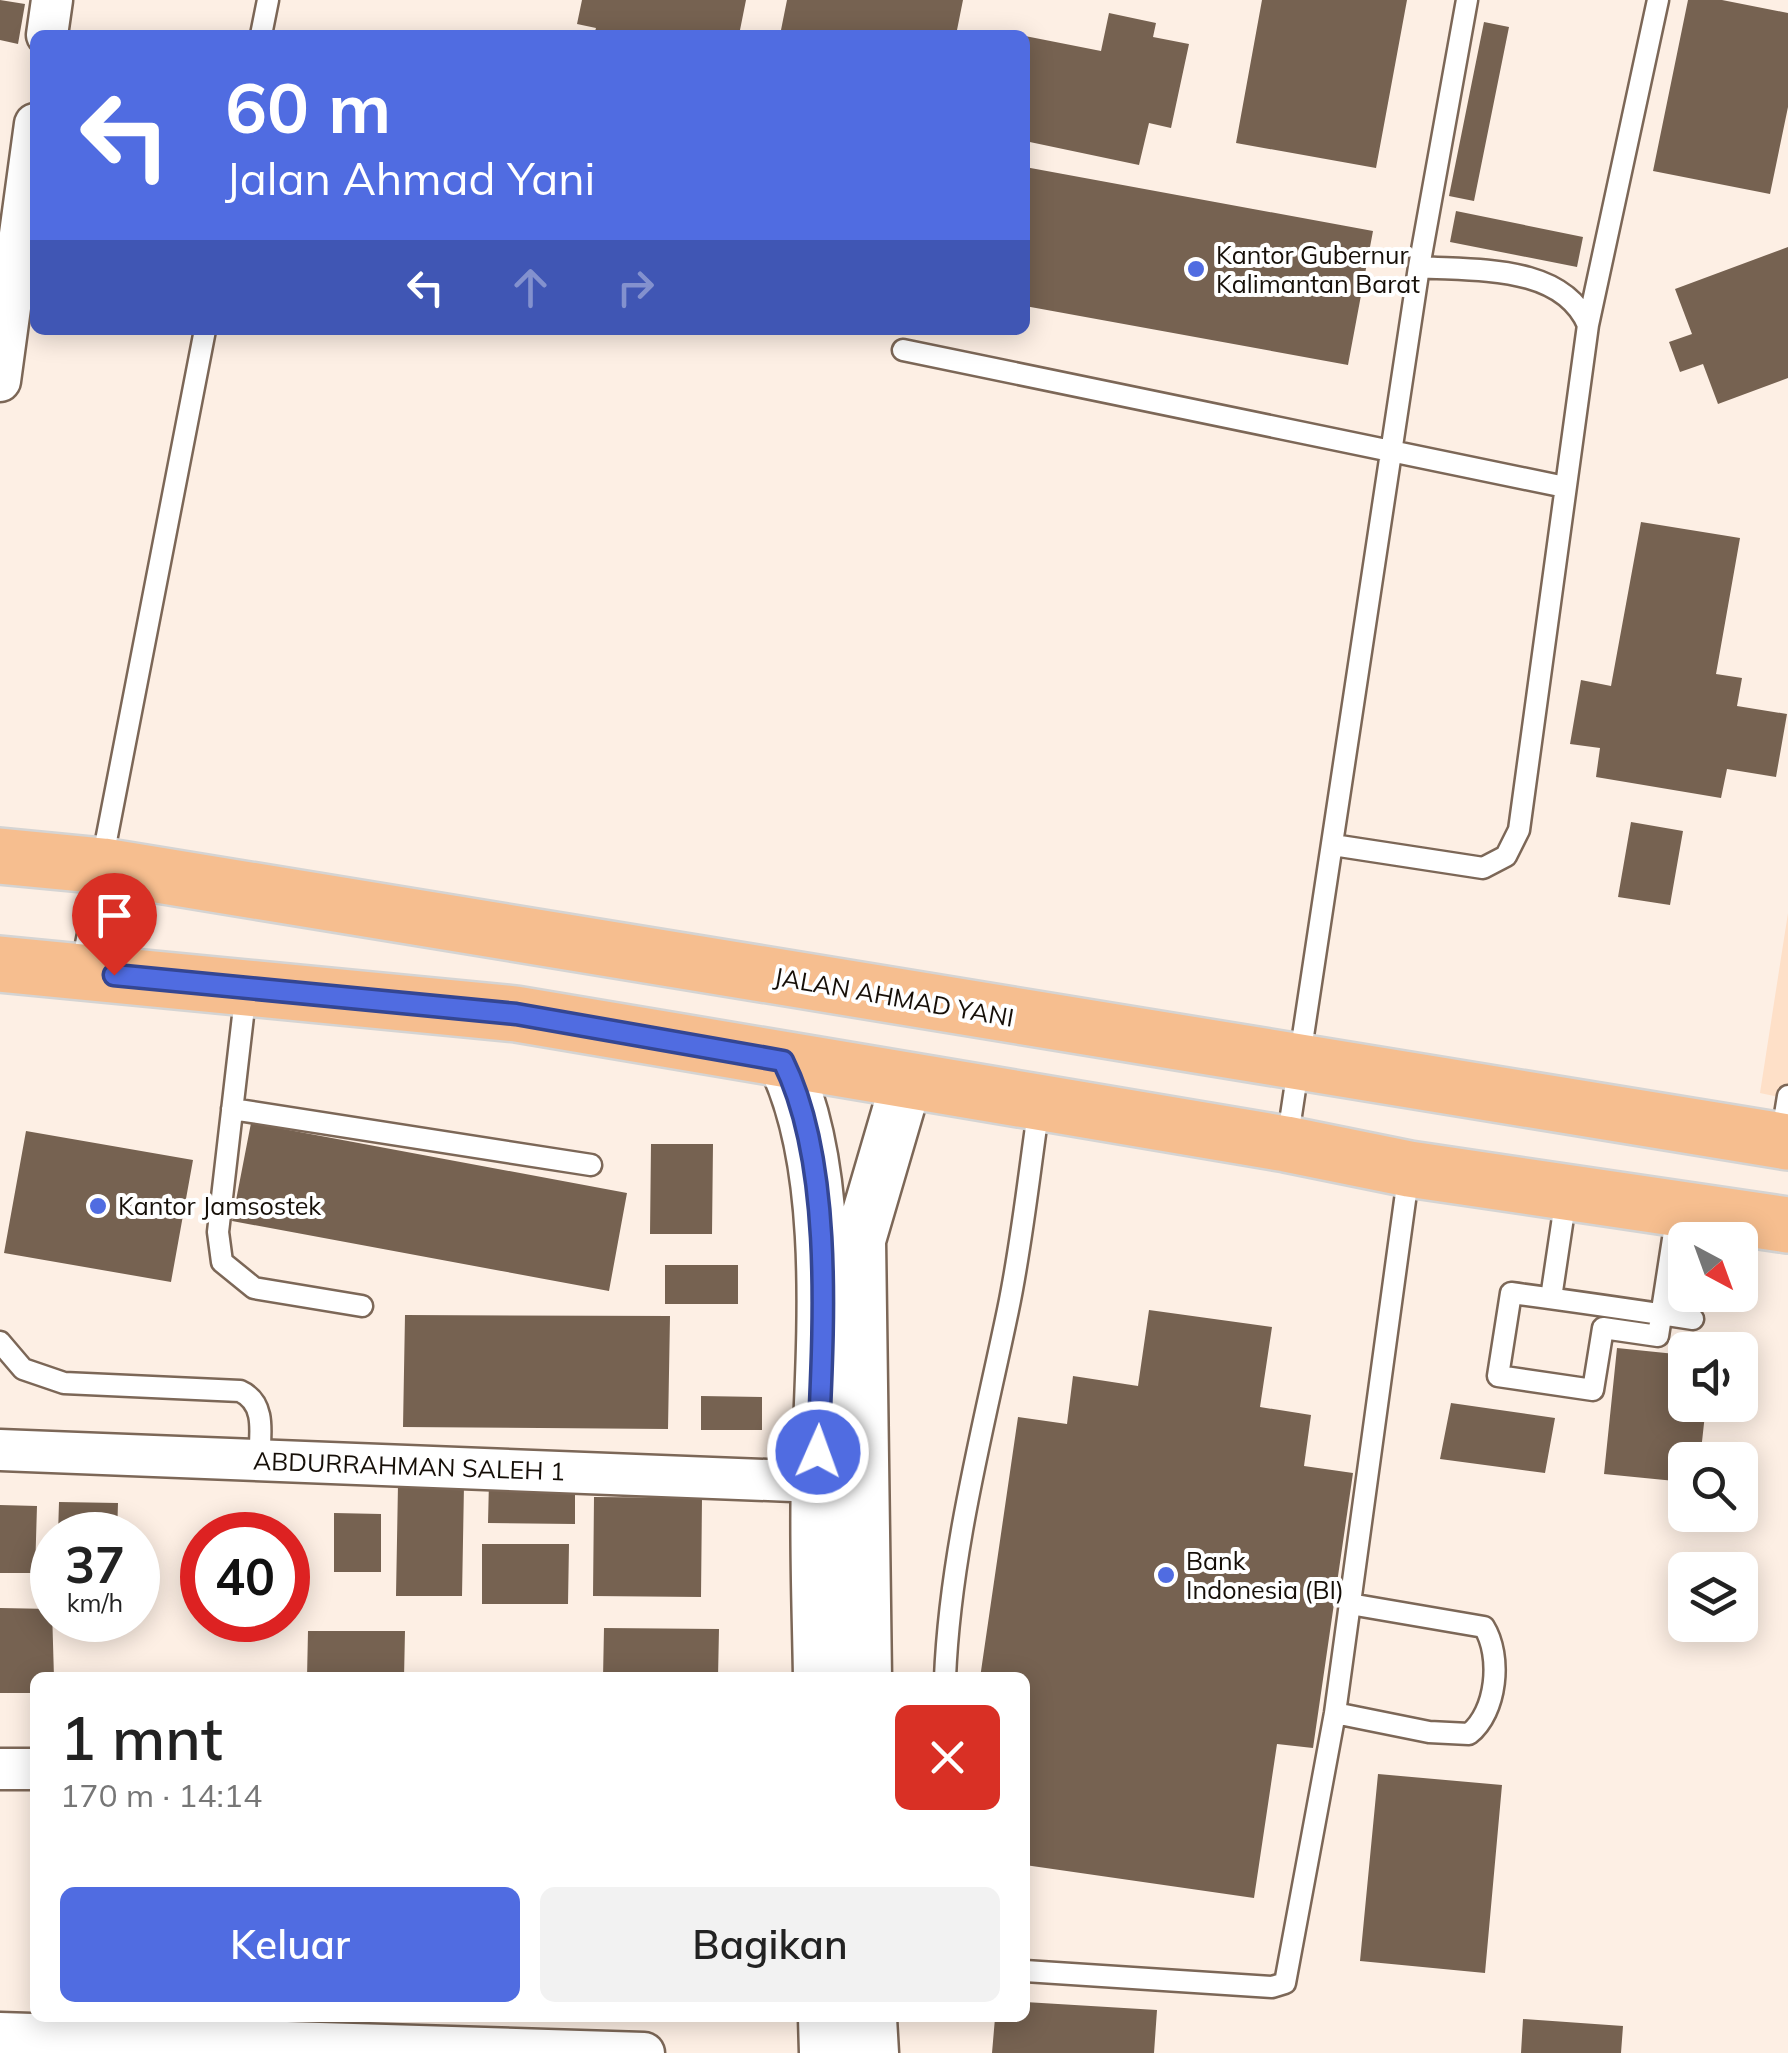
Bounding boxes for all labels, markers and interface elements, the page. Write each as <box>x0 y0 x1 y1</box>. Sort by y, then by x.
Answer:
text: 60 m <box>225 63 391 151</box>
icon: left <box>60 70 190 200</box>
text: Jalan Ahmad Yani <box>225 150 595 206</box>
place label: Kantor Gubernur Kalimantan Barat <box>1216 239 1420 299</box>
marker: Kantor Gubernur Kalimantan Barat <box>1185 258 1207 280</box>
icon: left <box>398 260 453 315</box>
icon: ahead <box>503 260 558 315</box>
icon: right <box>608 260 663 315</box>
pin <box>72 873 157 976</box>
icon: arrive <box>87 888 142 943</box>
street label: JALAN AHMAD YANI <box>772 960 1016 1033</box>
place label: Kantor Jamsostek <box>118 1190 322 1221</box>
marker: Kantor Jamsostek <box>87 1195 109 1217</box>
north arrow <box>1668 1222 1758 1312</box>
map controls <box>1668 1222 1758 1642</box>
button: sound <box>1668 1332 1758 1422</box>
position arrow <box>766 1400 870 1504</box>
button: search <box>1668 1442 1758 1532</box>
street label: ABDURRAHMAN SALEH 1 <box>253 1445 566 1486</box>
speed limit sign: 40 <box>180 1512 310 1642</box>
text: 37 <box>65 1533 125 1596</box>
place label: Bank Indonesia (BI) <box>1186 1545 1344 1605</box>
button: layers <box>1668 1552 1758 1642</box>
marker: Bank Indonesia (BI) <box>1155 1564 1177 1586</box>
text: km/h <box>67 1587 123 1618</box>
text: 1 mnt <box>60 1700 223 1775</box>
button: close <box>895 1705 1000 1810</box>
text: 170 m · 14:14 <box>60 1775 262 1815</box>
button: Keluar <box>60 1887 520 2002</box>
button: Bagikan <box>540 1887 1000 2002</box>

